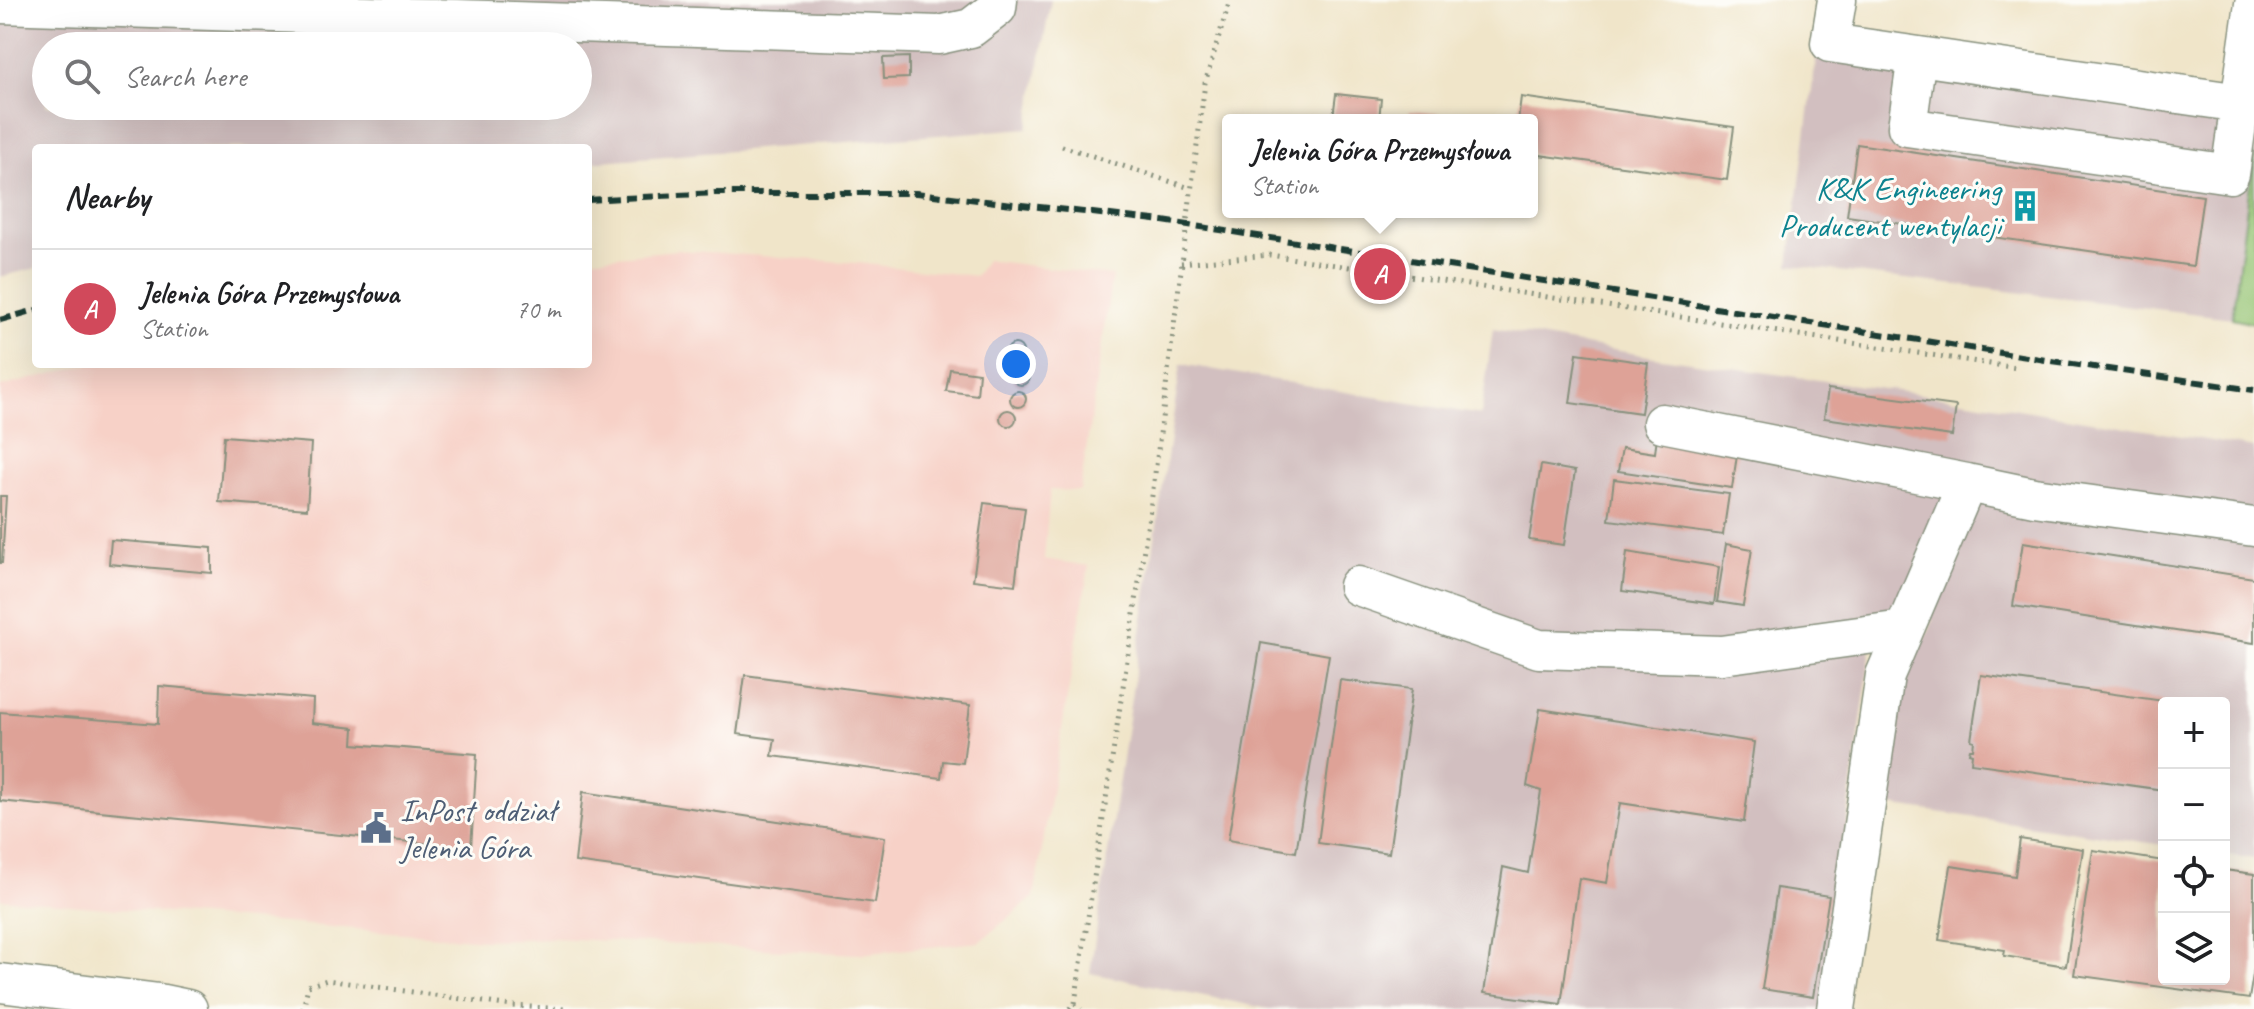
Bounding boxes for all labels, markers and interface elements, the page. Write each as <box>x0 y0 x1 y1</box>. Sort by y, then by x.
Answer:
search box <box>32 32 592 120</box>
icon: search <box>60 54 104 98</box>
text: Search here <box>124 57 246 95</box>
popup <box>1222 114 1538 218</box>
text: Jelenia Góra Przemysłowa <box>1250 131 1510 169</box>
place label: K&K Engineering Producent wentylacji <box>1779 168 2005 246</box>
text: Station <box>1250 169 1318 202</box>
text: Nearby <box>64 175 150 218</box>
building icon: K&K Engineering Producent wentylacji <box>2008 189 2042 223</box>
pin: A <box>1354 244 1406 304</box>
text: Jelenia Góra Przemysłowa <box>140 274 399 312</box>
text: A <box>83 293 97 326</box>
text: 70 m <box>516 293 560 326</box>
text: Station <box>140 312 207 345</box>
your location <box>996 344 1036 384</box>
map controls <box>2158 697 2230 985</box>
button: + <box>2158 697 2230 769</box>
button: − <box>2158 769 2230 841</box>
place label: InPost oddział Jelenia Góra <box>398 790 561 868</box>
public building icon: InPost oddział Jelenia Góra <box>359 811 393 845</box>
button: locate <box>2158 841 2230 913</box>
button: layers <box>2158 913 2230 985</box>

